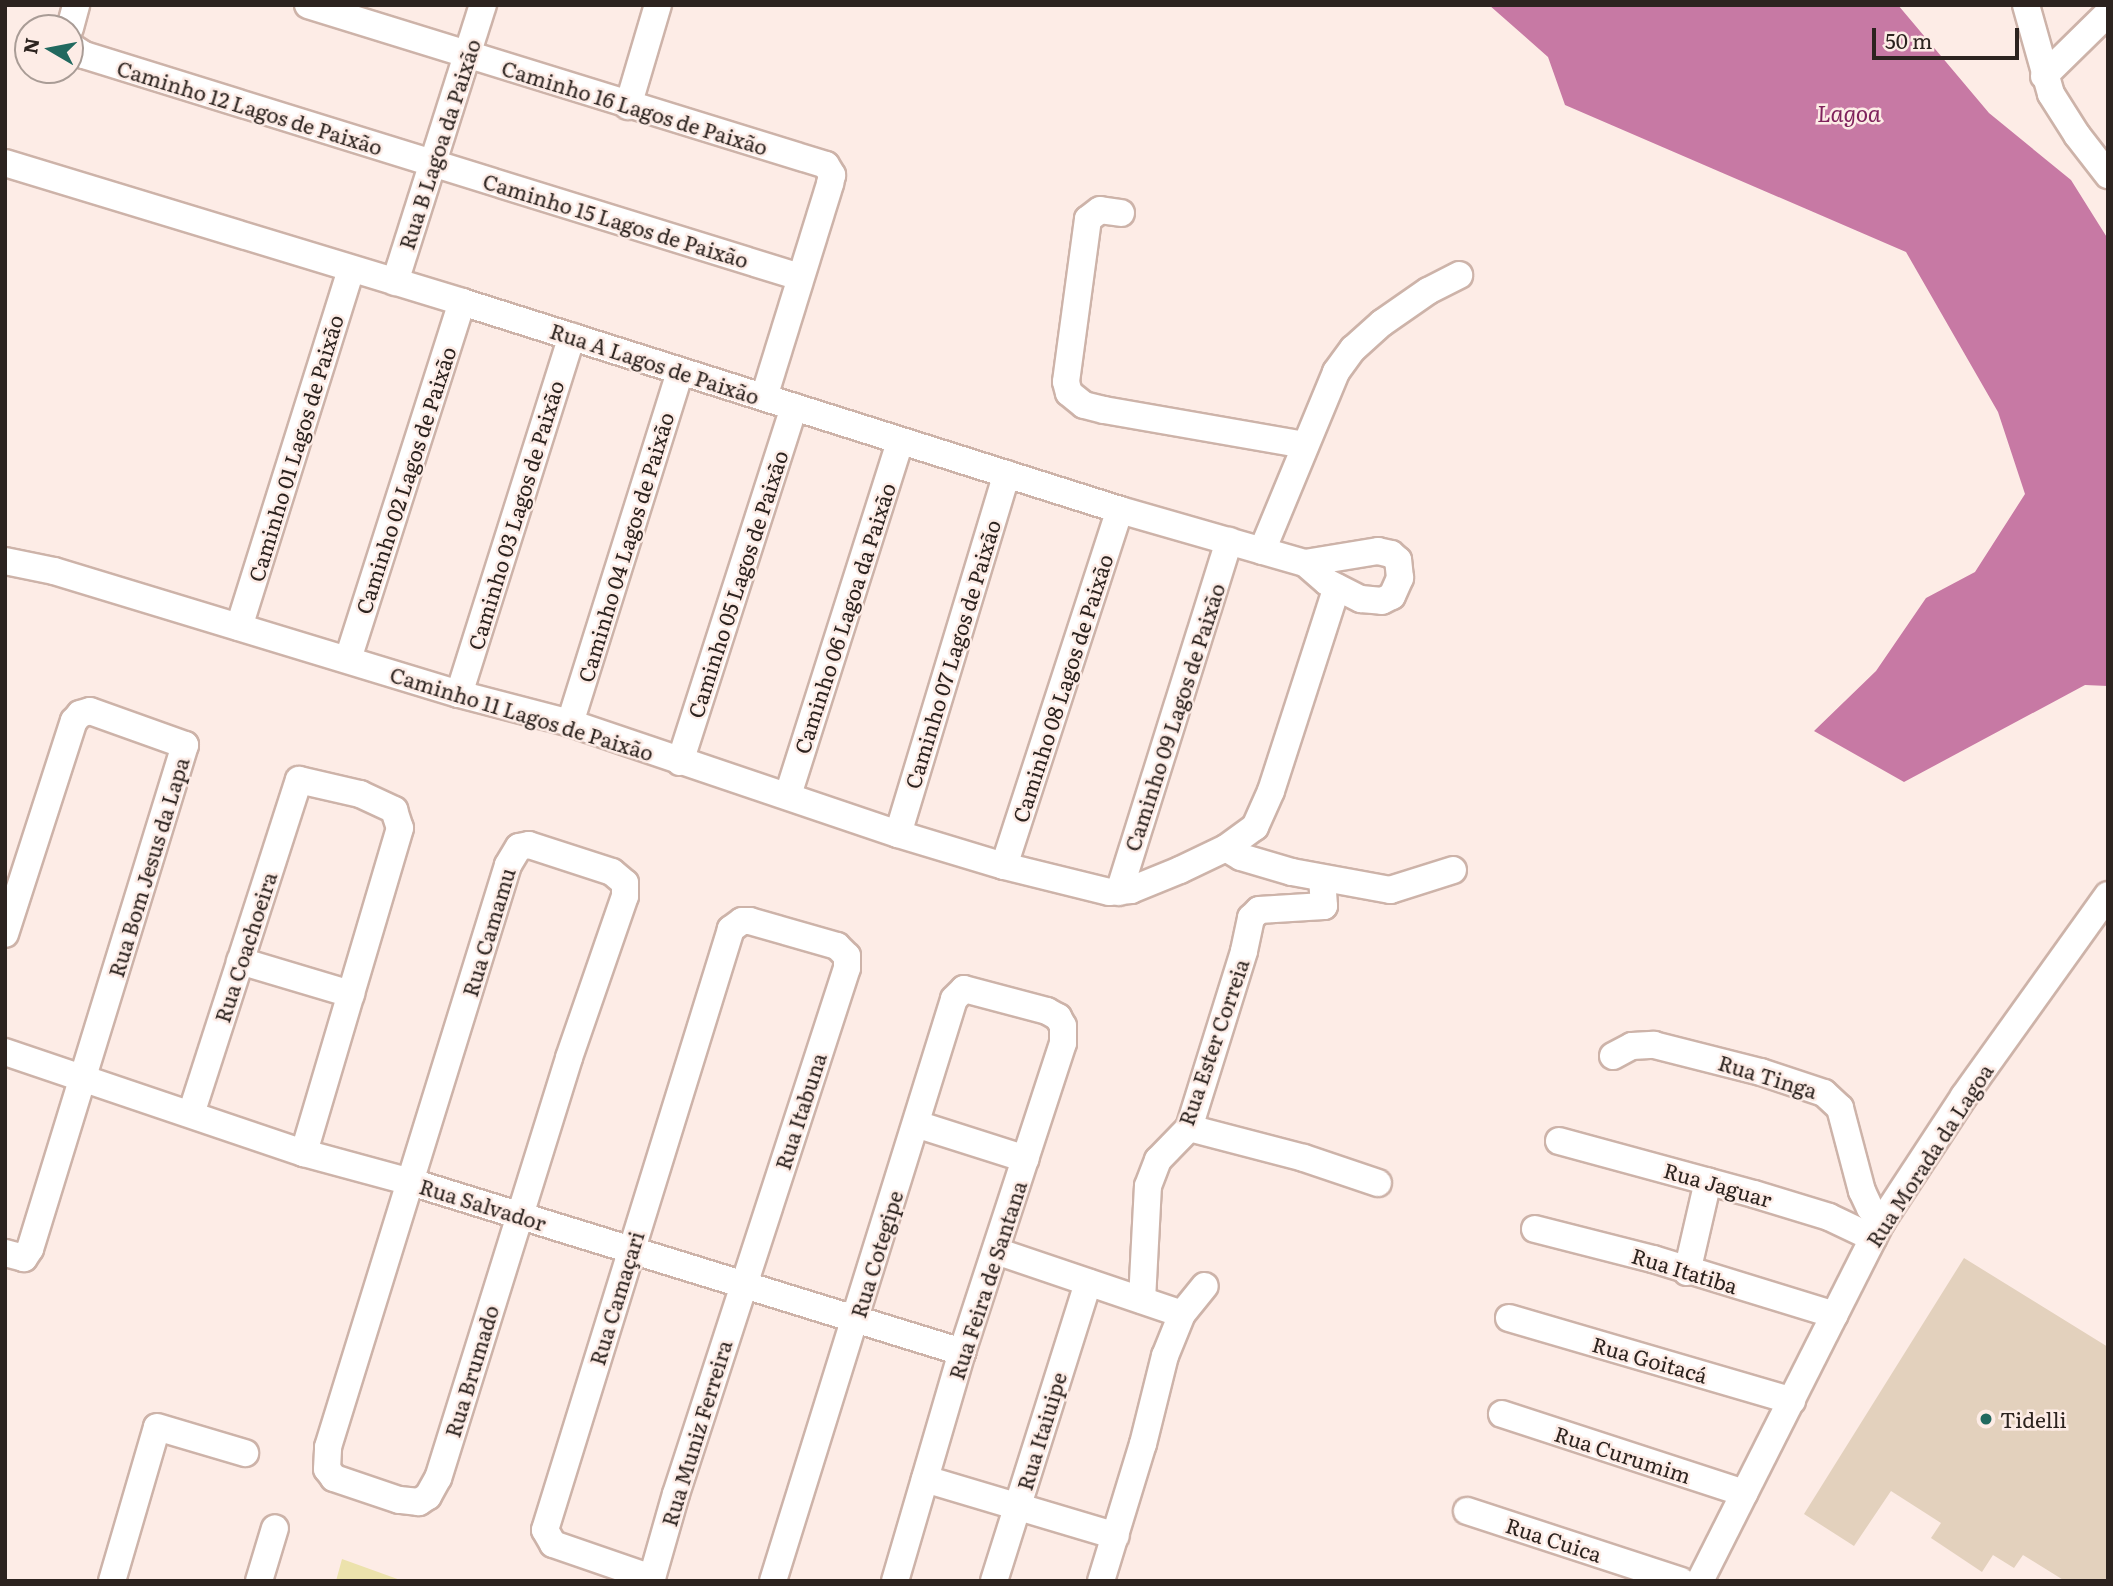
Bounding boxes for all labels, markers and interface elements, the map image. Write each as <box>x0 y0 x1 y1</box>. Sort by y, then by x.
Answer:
north arrow <box>14 14 84 84</box>
scale bar <box>1875 14 2022 58</box>
text: 50 m <box>1885 24 1932 55</box>
text: N <box>15 35 45 56</box>
street label: Rua B Lagoa da Paixão <box>393 36 485 252</box>
street label: Caminho 16 Lagos de Paixão <box>499 54 771 160</box>
street label: Caminho 12 Lagos de Paixão <box>114 55 386 159</box>
water label: Lagoa <box>1817 98 1881 126</box>
street label: Caminho 15 Lagos de Paixão <box>480 168 752 272</box>
street label: Caminho 01 Lagos de Paixão <box>242 311 348 585</box>
street label: Rua A Lagos de Paixão <box>547 317 763 409</box>
street label: Caminho 02 Lagos de Paixão <box>350 343 460 617</box>
street label: Caminho 03 Lagos de Paixão <box>462 377 568 653</box>
street label: Caminho 04 Lagos de Paixão <box>572 409 678 685</box>
street label: Caminho 05 Lagos de Paixão <box>682 447 792 721</box>
street label: Caminho 06 Lagoa da Paixão <box>788 479 900 757</box>
street label: Caminho 07 Lagos de Paixão <box>899 516 1005 792</box>
street label: Caminho 08 Lagos de Paixão <box>1007 551 1117 825</box>
street label: Caminho 09 Lagos de Paixão <box>1119 580 1229 854</box>
street label: Caminho 11 Lagos de Paixão <box>387 661 657 765</box>
street label: Rua Bom Jesus da Lapa <box>103 754 193 980</box>
street label: Rua Camamu <box>456 865 520 999</box>
street label: Rua Coachoeira <box>209 869 281 1025</box>
street label: Rua Ester Correia <box>1173 955 1253 1129</box>
street label: Rua Itabuna <box>769 1049 831 1173</box>
street label: Rua Tinga <box>1715 1049 1821 1103</box>
street label: Rua Morada da Lagoa <box>1860 1059 1998 1251</box>
street label: Rua Jaguar <box>1661 1157 1775 1211</box>
street label: Rua Salvador <box>417 1173 549 1235</box>
street label: Rua Feira de Santana <box>943 1177 1031 1383</box>
street label: Rua Cotegipe <box>845 1187 907 1321</box>
street label: Rua Camaçari <box>584 1228 648 1368</box>
street label: Rua Itatiba <box>1629 1242 1741 1298</box>
street label: Rua Brumado <box>439 1302 503 1440</box>
street label: Rua Goitacá <box>1589 1331 1711 1387</box>
street label: Rua Muniz Ferreira <box>656 1337 736 1529</box>
street label: Rua Itaiuipe <box>1011 1369 1071 1493</box>
place label: Tidelli <box>2000 1406 2067 1432</box>
marker: Tidelli <box>1978 1411 1994 1427</box>
street label: Rua Curumim <box>1552 1420 1694 1488</box>
street label: Rua Cuica <box>1503 1512 1605 1566</box>

